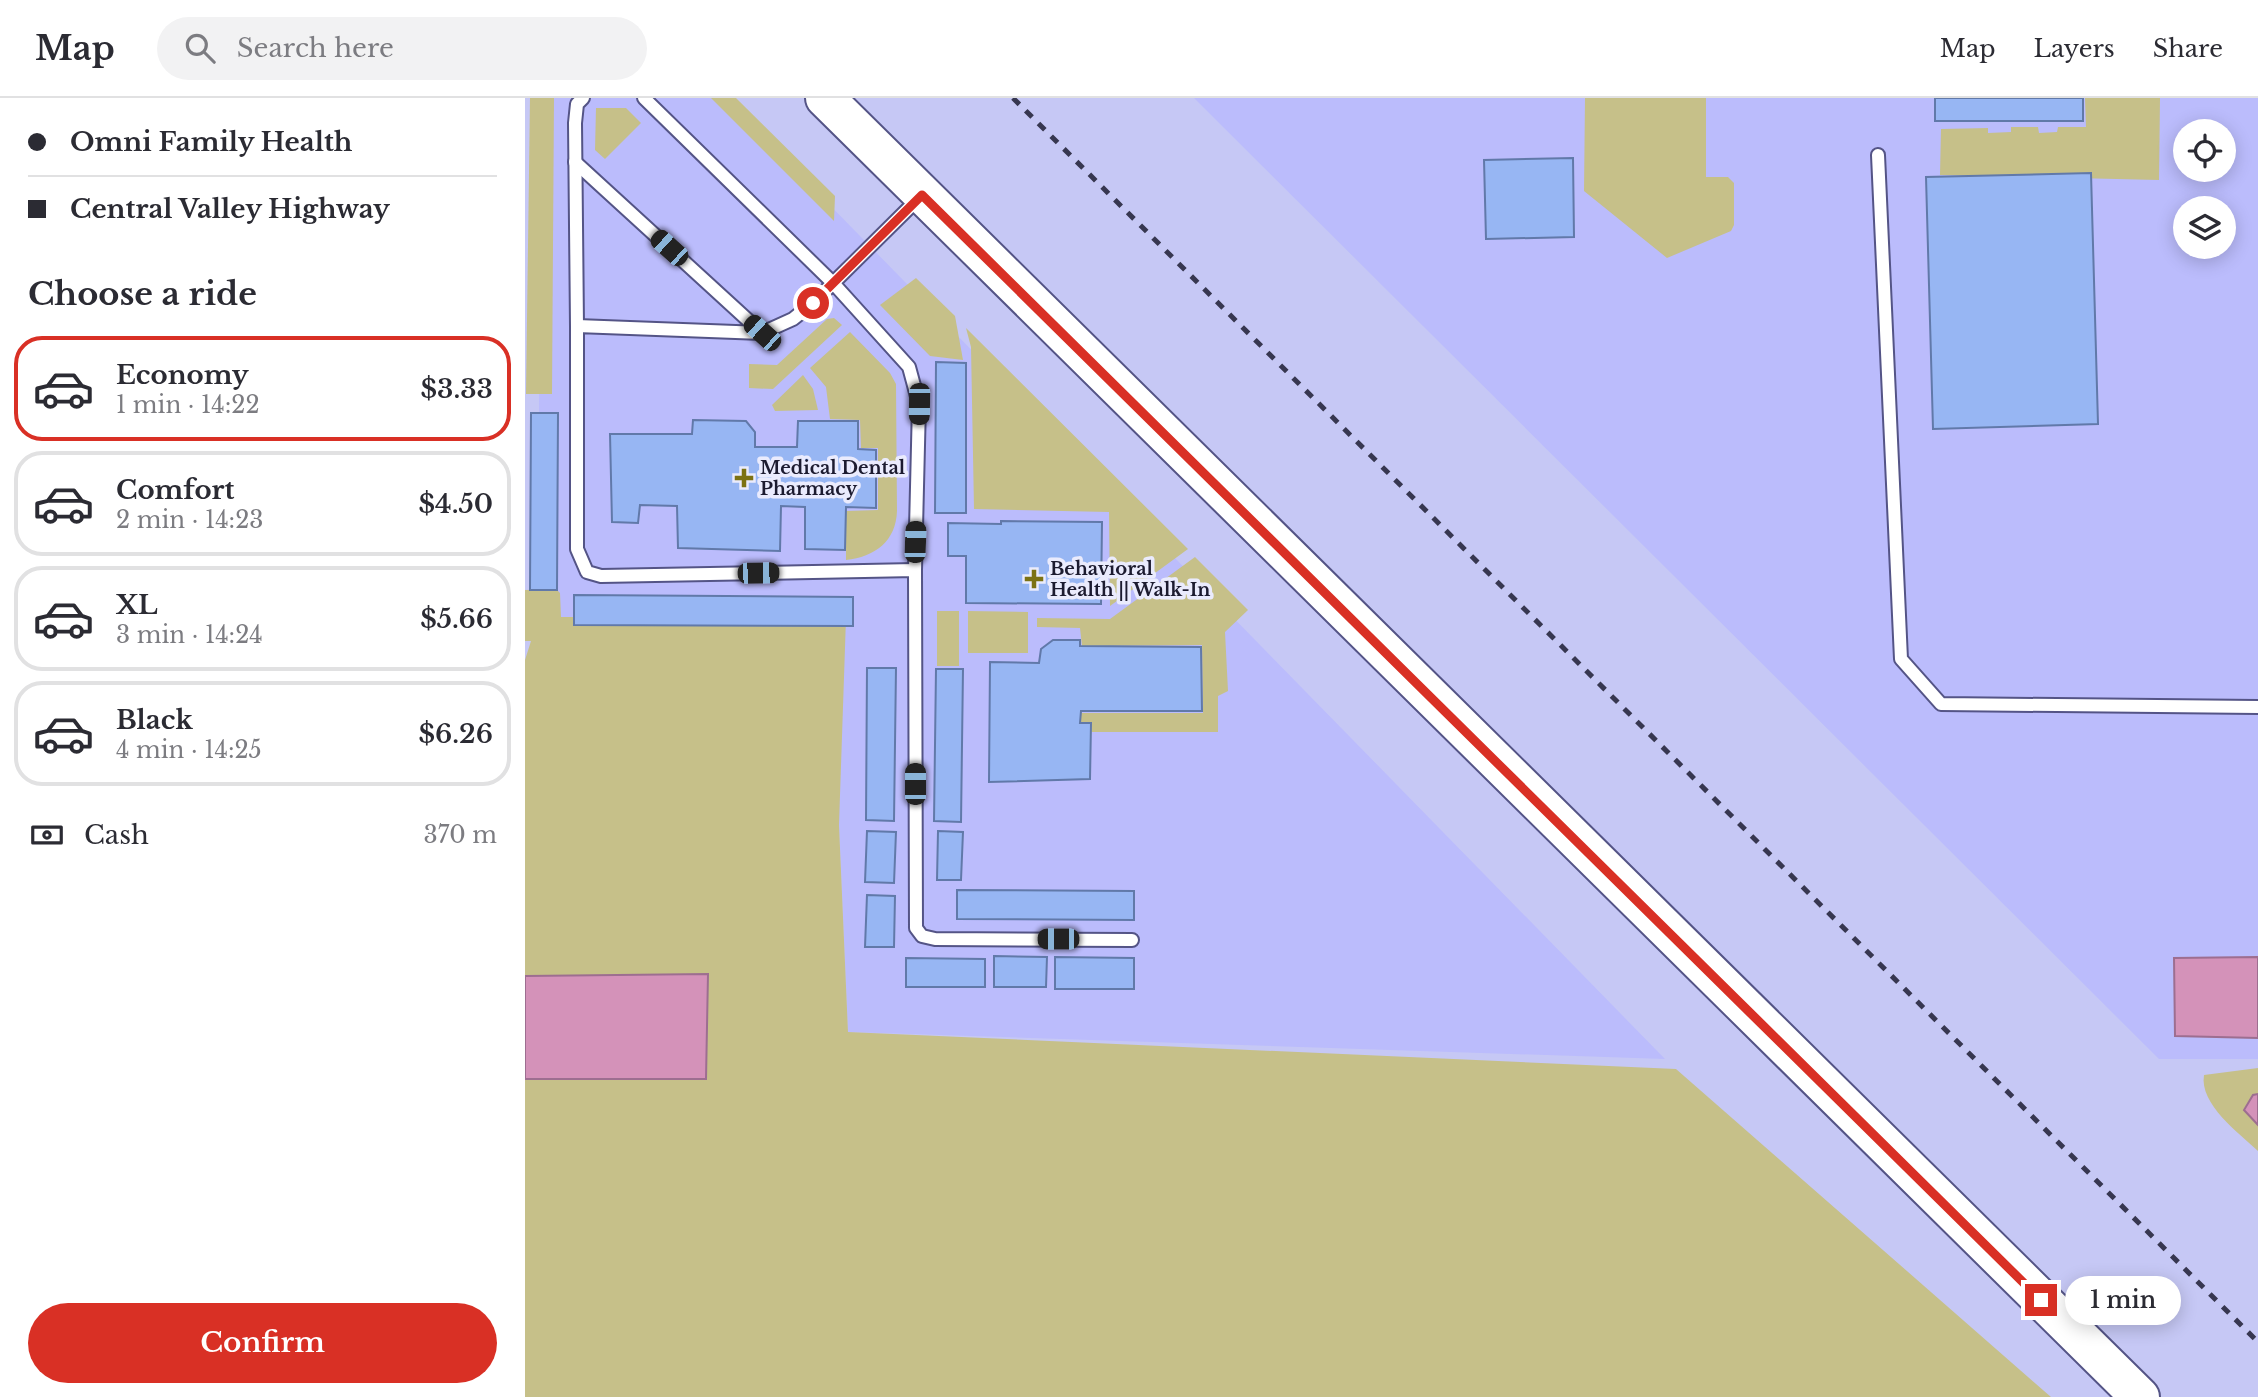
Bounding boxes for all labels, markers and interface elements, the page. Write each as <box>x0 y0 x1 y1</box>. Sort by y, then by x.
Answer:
search box <box>157 17 647 80</box>
text: Map <box>35 28 115 69</box>
icon: search <box>181 29 219 67</box>
text: Search here <box>237 32 394 64</box>
text: Map <box>1940 34 1996 63</box>
text: Layers <box>2034 34 2115 63</box>
text: Share <box>2153 34 2223 63</box>
map controls <box>2173 119 2236 259</box>
button: locate <box>2173 119 2236 182</box>
text: Omni Family Health <box>70 126 352 158</box>
text: Central Valley Highway <box>70 193 390 225</box>
button: layers <box>2173 196 2236 259</box>
car <box>647 226 692 270</box>
text: Choose a ride <box>28 274 257 314</box>
route start <box>797 287 829 319</box>
car <box>740 311 785 355</box>
icon: car <box>32 357 95 420</box>
text: Economy <box>116 359 249 391</box>
text: $3.33 <box>420 373 493 405</box>
car <box>909 383 930 425</box>
text: 1 min · 14:22 <box>116 391 260 419</box>
place label: Medical Dental Pharmacy <box>760 457 906 500</box>
marker: Medical Dental Pharmacy <box>734 468 754 488</box>
icon: car <box>32 472 95 535</box>
text: Comfort <box>116 474 234 506</box>
text: $4.50 <box>418 488 493 520</box>
text: 2 min · 14:23 <box>116 506 264 534</box>
car <box>904 521 927 563</box>
place label: Behavioral Health || Walk-In <box>1050 558 1210 601</box>
car <box>737 562 780 584</box>
marker: Behavioral Health || Walk-In <box>1024 569 1044 589</box>
icon: car <box>32 587 95 650</box>
text: XL <box>116 589 158 621</box>
text: $5.66 <box>420 603 493 635</box>
text: 3 min · 14:24 <box>116 621 263 649</box>
icon: car <box>32 702 95 765</box>
text: Black <box>116 704 193 736</box>
text: $6.26 <box>418 718 493 750</box>
text: 4 min · 14:25 <box>116 736 262 764</box>
car <box>905 763 926 805</box>
icon: cash <box>28 816 66 854</box>
text: Cash <box>84 819 149 851</box>
text: 370 m <box>424 821 497 849</box>
car <box>1038 929 1080 950</box>
callout: 1 min <box>2065 1276 2181 1324</box>
route end <box>2025 1284 2057 1316</box>
text: 1 min <box>2090 1286 2156 1314</box>
button: Confirm <box>28 1303 497 1383</box>

